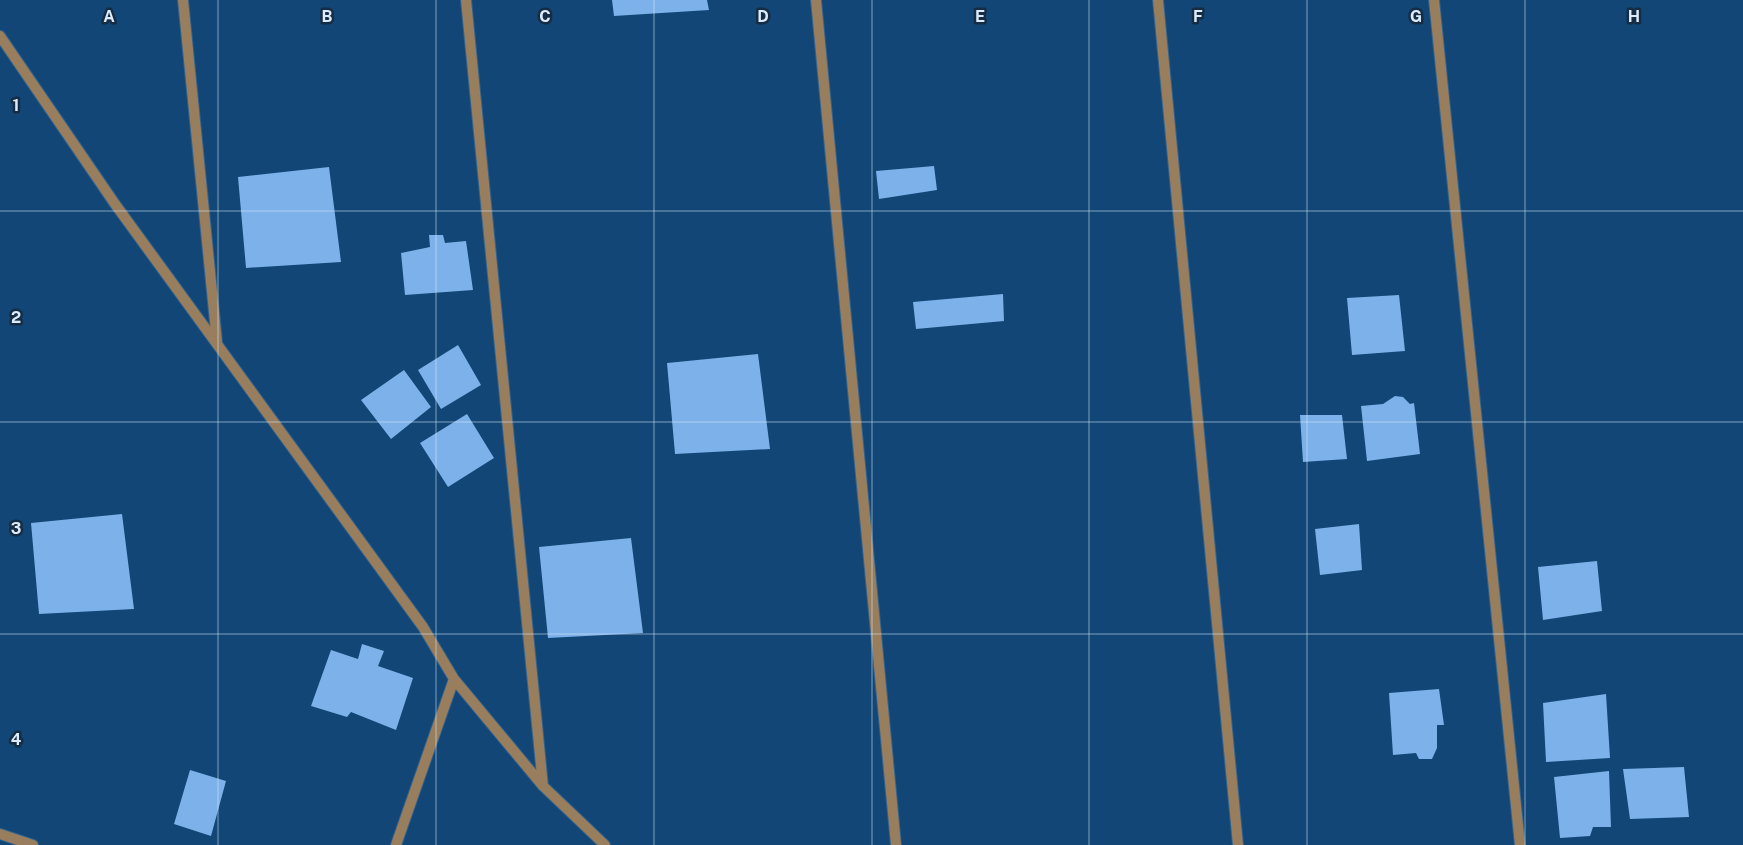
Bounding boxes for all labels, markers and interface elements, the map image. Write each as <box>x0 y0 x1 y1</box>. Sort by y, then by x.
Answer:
text: A <box>103 7 115 26</box>
text: B <box>322 7 333 26</box>
text: C <box>539 7 551 26</box>
text: D <box>757 7 769 26</box>
text: E <box>975 7 985 26</box>
text: F <box>1193 7 1203 26</box>
text: G <box>1410 7 1422 26</box>
text: H <box>1628 7 1640 26</box>
text: 1 <box>13 96 19 115</box>
text: 2 <box>11 308 21 327</box>
text: 3 <box>11 519 21 538</box>
text: 4 <box>11 730 22 749</box>

